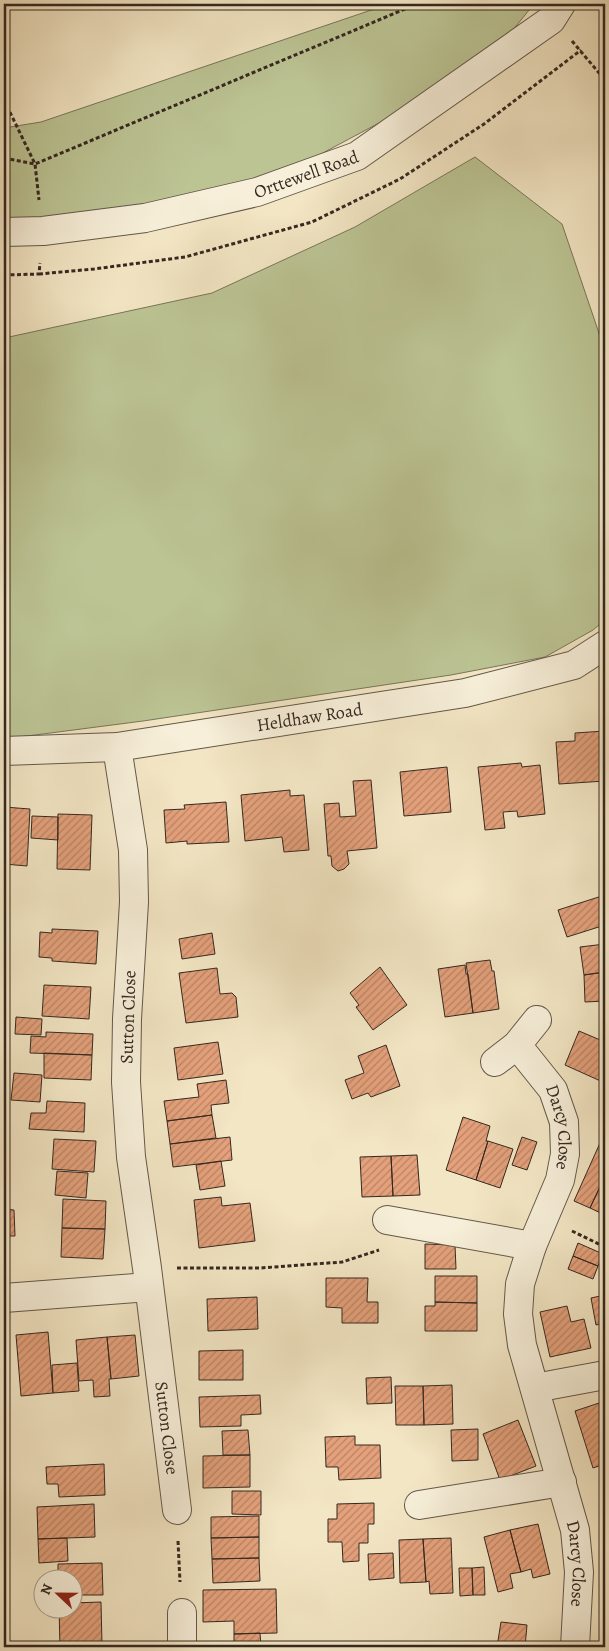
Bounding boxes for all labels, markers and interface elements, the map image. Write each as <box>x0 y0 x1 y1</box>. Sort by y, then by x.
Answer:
street label: Orttewell Road <box>250 144 362 204</box>
street label: Heldhaw Road <box>255 697 365 737</box>
street label: Sutton Close <box>114 970 142 1064</box>
street label: Darcy Close <box>540 1081 577 1172</box>
street label: Sutton Close <box>149 1380 185 1476</box>
street label: Darcy Close <box>561 1517 591 1608</box>
north arrow <box>32 1568 82 1618</box>
text: N <box>36 1581 57 1598</box>

